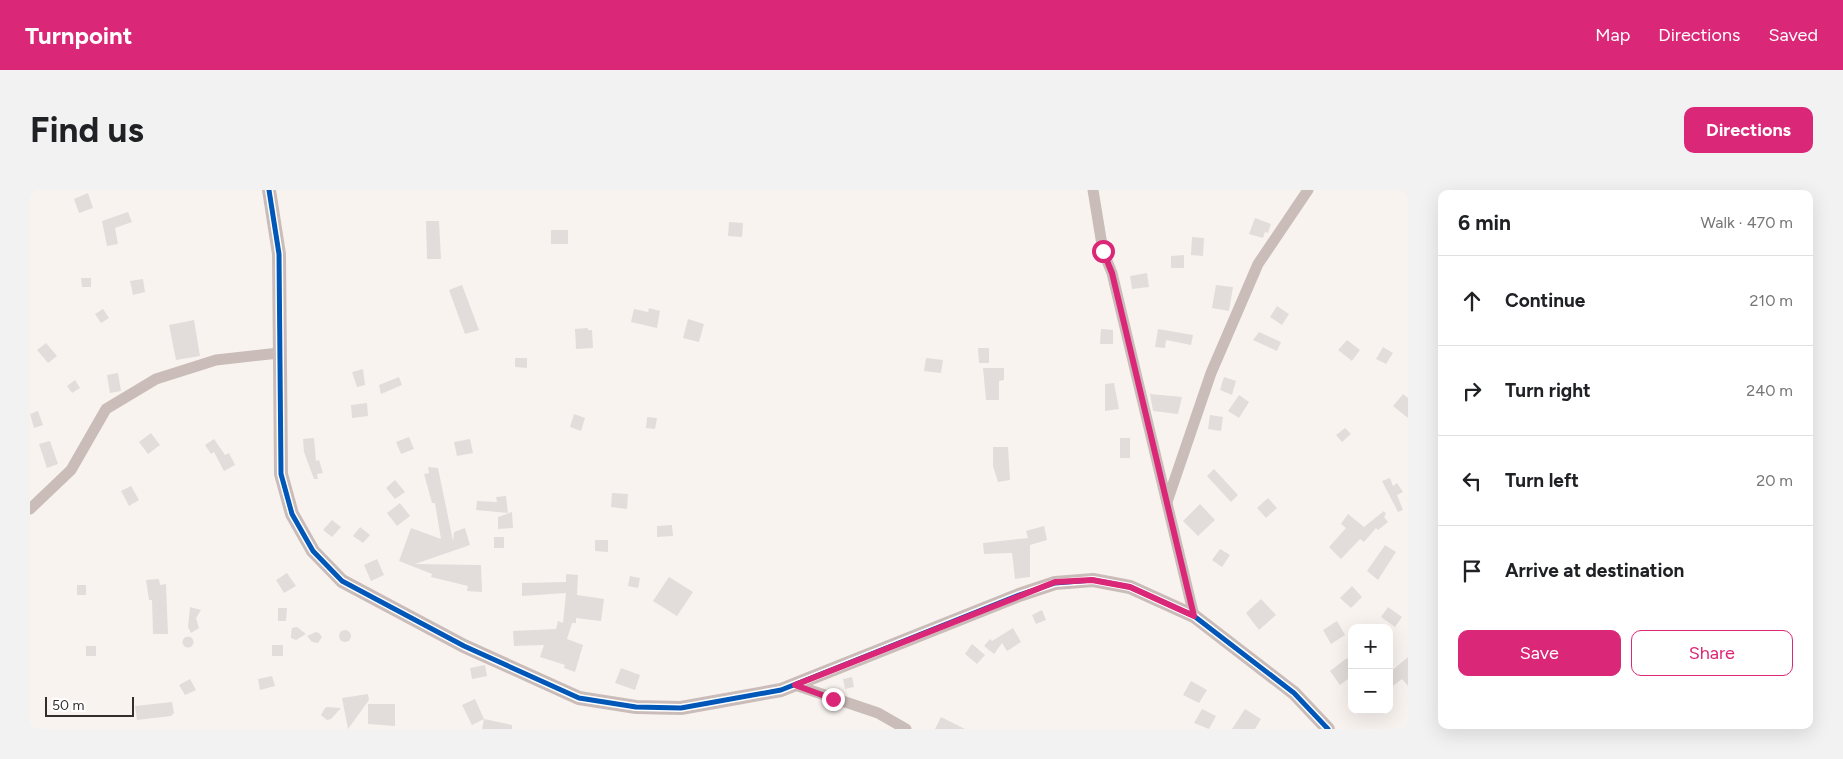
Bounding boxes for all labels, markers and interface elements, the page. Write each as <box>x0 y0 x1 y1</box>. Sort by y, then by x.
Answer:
text: Turnpoint <box>25 21 132 50</box>
text: Map <box>1595 24 1630 46</box>
text: Directions <box>1658 24 1740 46</box>
text: Saved <box>1768 24 1818 46</box>
button: Directions <box>1684 107 1813 153</box>
text: Find us <box>30 109 144 151</box>
text: 6 min <box>1458 210 1511 235</box>
text: Walk · 470 m <box>1701 213 1793 232</box>
route start <box>1092 240 1115 263</box>
icon: ahead <box>1458 287 1486 315</box>
text: Continue <box>1505 289 1585 312</box>
text: 210 m <box>1750 291 1793 310</box>
icon: right <box>1458 377 1486 405</box>
text: Turn right <box>1505 379 1591 402</box>
text: 240 m <box>1746 381 1793 400</box>
icon: left <box>1458 467 1486 495</box>
text: Turn left <box>1505 469 1579 492</box>
text: 20 m <box>1756 471 1793 490</box>
icon: arrive <box>1458 557 1486 585</box>
text: Arrive at destination <box>1505 559 1684 582</box>
map controls <box>1348 624 1393 714</box>
button: + <box>1348 624 1393 669</box>
button: Save <box>1458 630 1621 676</box>
button: Share <box>1631 630 1793 676</box>
button: − <box>1348 669 1393 714</box>
route end <box>822 688 845 711</box>
scale bar <box>45 694 134 717</box>
text: 50 m <box>52 697 84 714</box>

